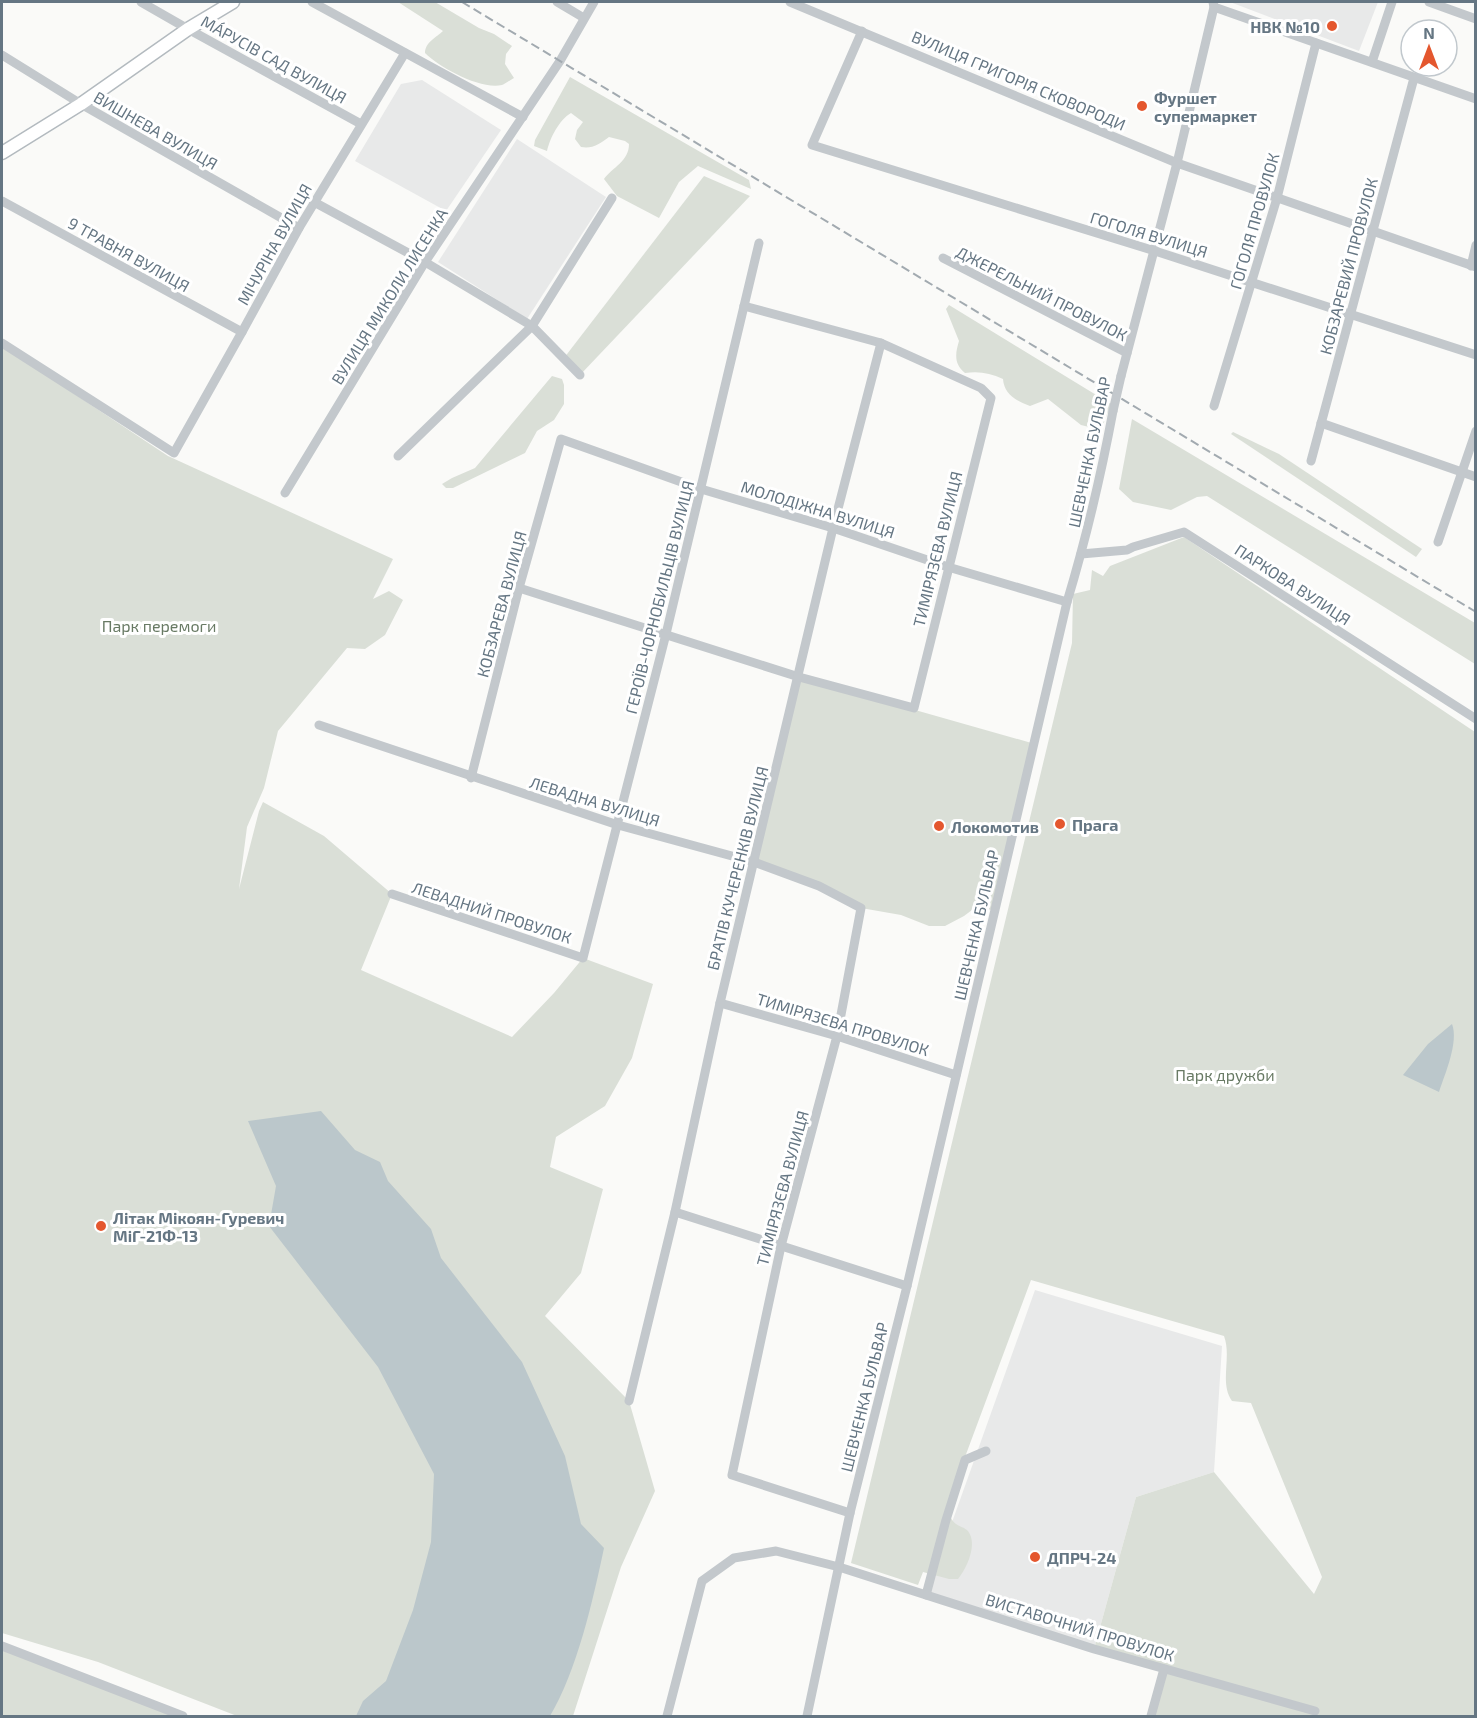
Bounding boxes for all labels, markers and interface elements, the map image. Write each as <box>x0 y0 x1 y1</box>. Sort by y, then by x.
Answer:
street label: МÁРУСІВ САД ВУЛИЦЯ <box>198 11 350 107</box>
place label: НВК №10 <box>1250 17 1320 36</box>
north arrow <box>1399 18 1459 78</box>
marker: НВК №10 <box>1325 19 1339 33</box>
text: N <box>1423 23 1435 42</box>
street label: ВУЛИЦЯ ГРИГОРІЯ СКОВОРОДИ <box>909 26 1129 134</box>
street label: ВИШНЕВА ВУЛИЦЯ <box>91 87 221 173</box>
place label: Фуршет супермаркет <box>1154 88 1257 125</box>
marker: Фуршет супермаркет <box>1135 99 1149 113</box>
street label: ГОГОЛЯ ПРОВУЛОК <box>1225 150 1283 291</box>
street label: КОБЗАРЕВИЙ ПРОВУЛОК <box>1315 175 1381 356</box>
street label: МІЧУРІНА ВУЛИЦЯ <box>233 180 315 308</box>
street label: ВУЛИЦЯ МИКОЛИ ЛИСЕНКА <box>327 204 451 388</box>
street label: ГОГОЛЯ ВУЛИЦЯ <box>1088 207 1210 261</box>
street label: 9 ТРАВНЯ ВУЛИЦЯ <box>65 213 193 295</box>
street label: ДЖЕРЕЛЬНИЙ ПРОВУЛОК <box>953 242 1131 345</box>
street label: ШЕВЧЕНКА БУЛЬВАР <box>1064 375 1114 529</box>
street label: ТИМІРЯЗЄВА ВУЛИЦЯ <box>908 469 966 629</box>
street label: МОЛОДІЖНА ВУЛИЦЯ <box>739 477 897 541</box>
street label: ГЕРОЇВ-ЧОРНОБИЛЬЦІВ ВУЛИЦЯ <box>621 478 697 716</box>
street label: КОБЗАРЕВА ВУЛИЦЯ <box>472 529 530 679</box>
street label: ПАРКОВА ВУЛИЦЯ <box>1232 539 1354 629</box>
park label: Парк перемоги <box>102 616 216 635</box>
street label: БРАТІВ КУЧЕРЕНКІВ ВУЛИЦЯ <box>702 764 772 972</box>
street label: ЛЕВАДНА ВУЛИЦЯ <box>528 772 662 830</box>
place label: Прага <box>1072 815 1119 834</box>
place label: Локомотив <box>951 817 1039 836</box>
marker: Прага <box>1053 817 1067 831</box>
marker: Локомотив <box>932 819 946 833</box>
street label: ШЕВЧЕНКА БУЛЬВАР <box>949 848 1003 1002</box>
street label: ЛЕВАДНИЙ ПРОВУЛОК <box>410 877 574 947</box>
street label: ТИМІРЯЗЄВА ПРОВУЛОК <box>755 989 932 1059</box>
park label: Парк дружби <box>1175 1065 1275 1085</box>
street label: ТИМІРЯЗЄВА ВУЛИЦЯ <box>752 1108 812 1268</box>
place label: Літак Мікоян-Гуревич МiГ-21Ф-13 <box>113 1208 284 1245</box>
marker: Літак Мікоян-Гуревич МiГ-21Ф-13 <box>94 1219 108 1233</box>
street label: ШЕВЧЕНКА БУЛЬВАР <box>836 1320 892 1474</box>
place label: ДПРЧ-24 <box>1047 1548 1117 1567</box>
marker: ДПРЧ-24 <box>1028 1550 1042 1564</box>
street label: ВИСТАВОЧНИЙ ПРОВУЛОК <box>983 1589 1177 1665</box>

